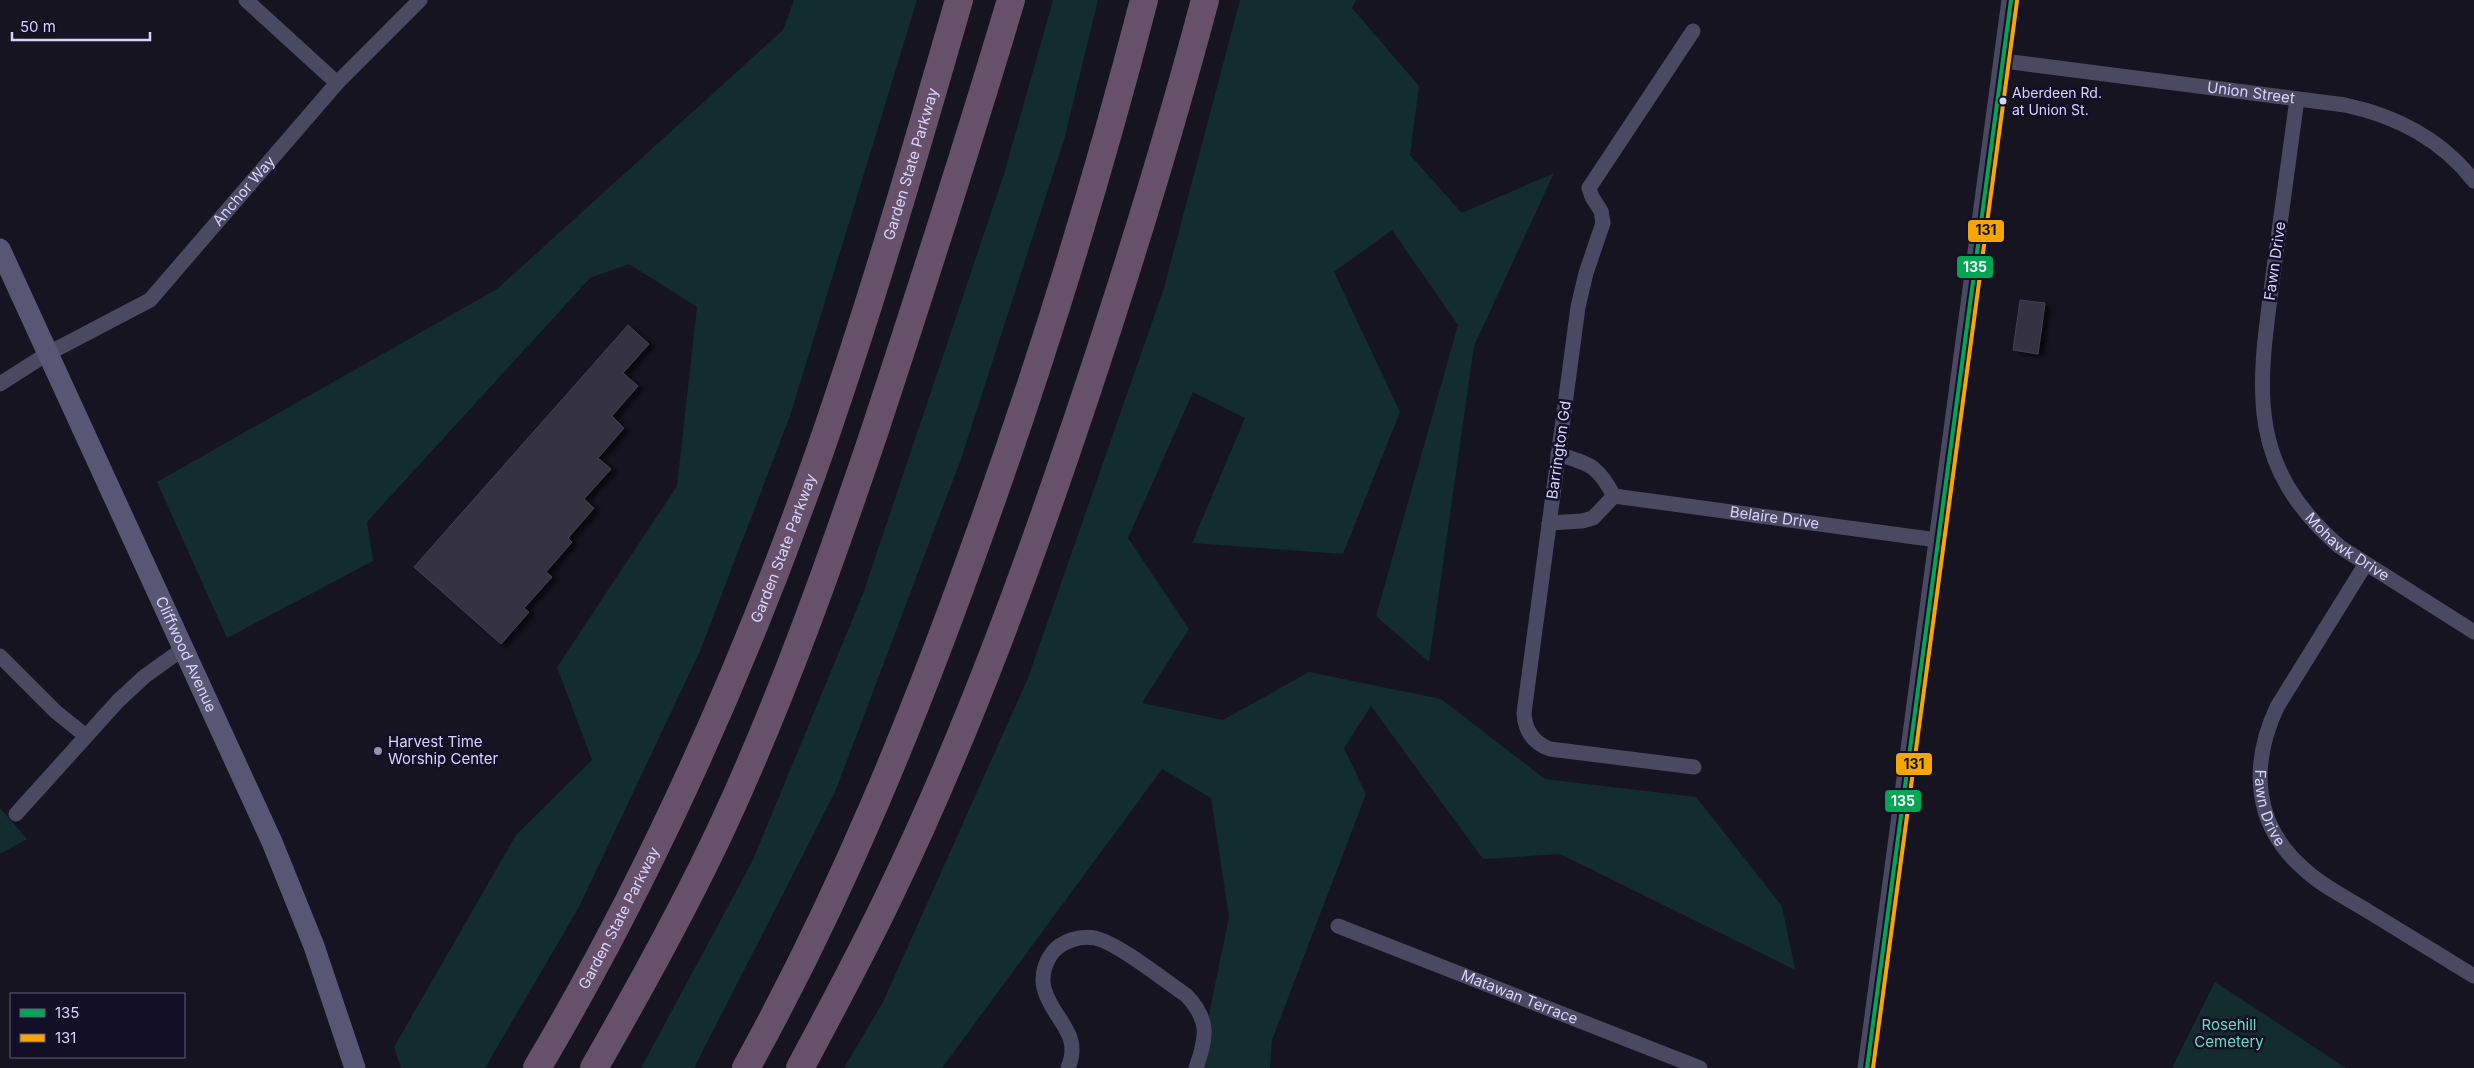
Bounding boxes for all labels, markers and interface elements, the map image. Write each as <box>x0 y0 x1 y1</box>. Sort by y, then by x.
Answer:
scale bar <box>12 10 150 42</box>
text: 50 m <box>20 17 56 36</box>
street label: Union Street <box>2206 77 2296 107</box>
place label: Aberdeen Rd. at Union St. <box>2012 84 2102 118</box>
street label: Garden State Parkway <box>879 85 942 242</box>
marker: Aberdeen Rd. at Union St. <box>1998 96 2008 106</box>
street label: Anchor Way <box>208 151 279 229</box>
line badge: 131 <box>1967 219 2005 243</box>
street label: Fawn Drive <box>2260 220 2289 302</box>
text: 131 <box>1975 221 1997 238</box>
line badge: 135 <box>1956 255 1994 279</box>
text: 135 <box>1963 258 1987 275</box>
street label: Barrington Gd <box>1542 400 1575 500</box>
street label: Garden State Parkway <box>746 471 820 625</box>
street label: Belaire Drive <box>1729 502 1820 533</box>
street label: Mohawk Drive <box>2301 508 2393 585</box>
street label: Cliffwood Avenue <box>152 593 221 715</box>
place label: Harvest Time Worship Center <box>388 732 499 768</box>
marker: Harvest Time Worship Center <box>372 745 384 757</box>
line badge: 131 <box>1895 752 1933 776</box>
text: 131 <box>1903 755 1925 772</box>
street label: Fawn Drive <box>2251 769 2290 850</box>
line badge: 135 <box>1884 789 1922 813</box>
text: 135 <box>1891 792 1915 809</box>
street label: Garden State Parkway <box>574 843 664 992</box>
street label: Matawan Terrace <box>1459 965 1581 1028</box>
legend <box>10 993 185 1058</box>
text: 135 <box>55 1003 80 1022</box>
park label: Rosehill Cemetery <box>2194 1015 2264 1051</box>
text: 131 <box>55 1028 76 1047</box>

